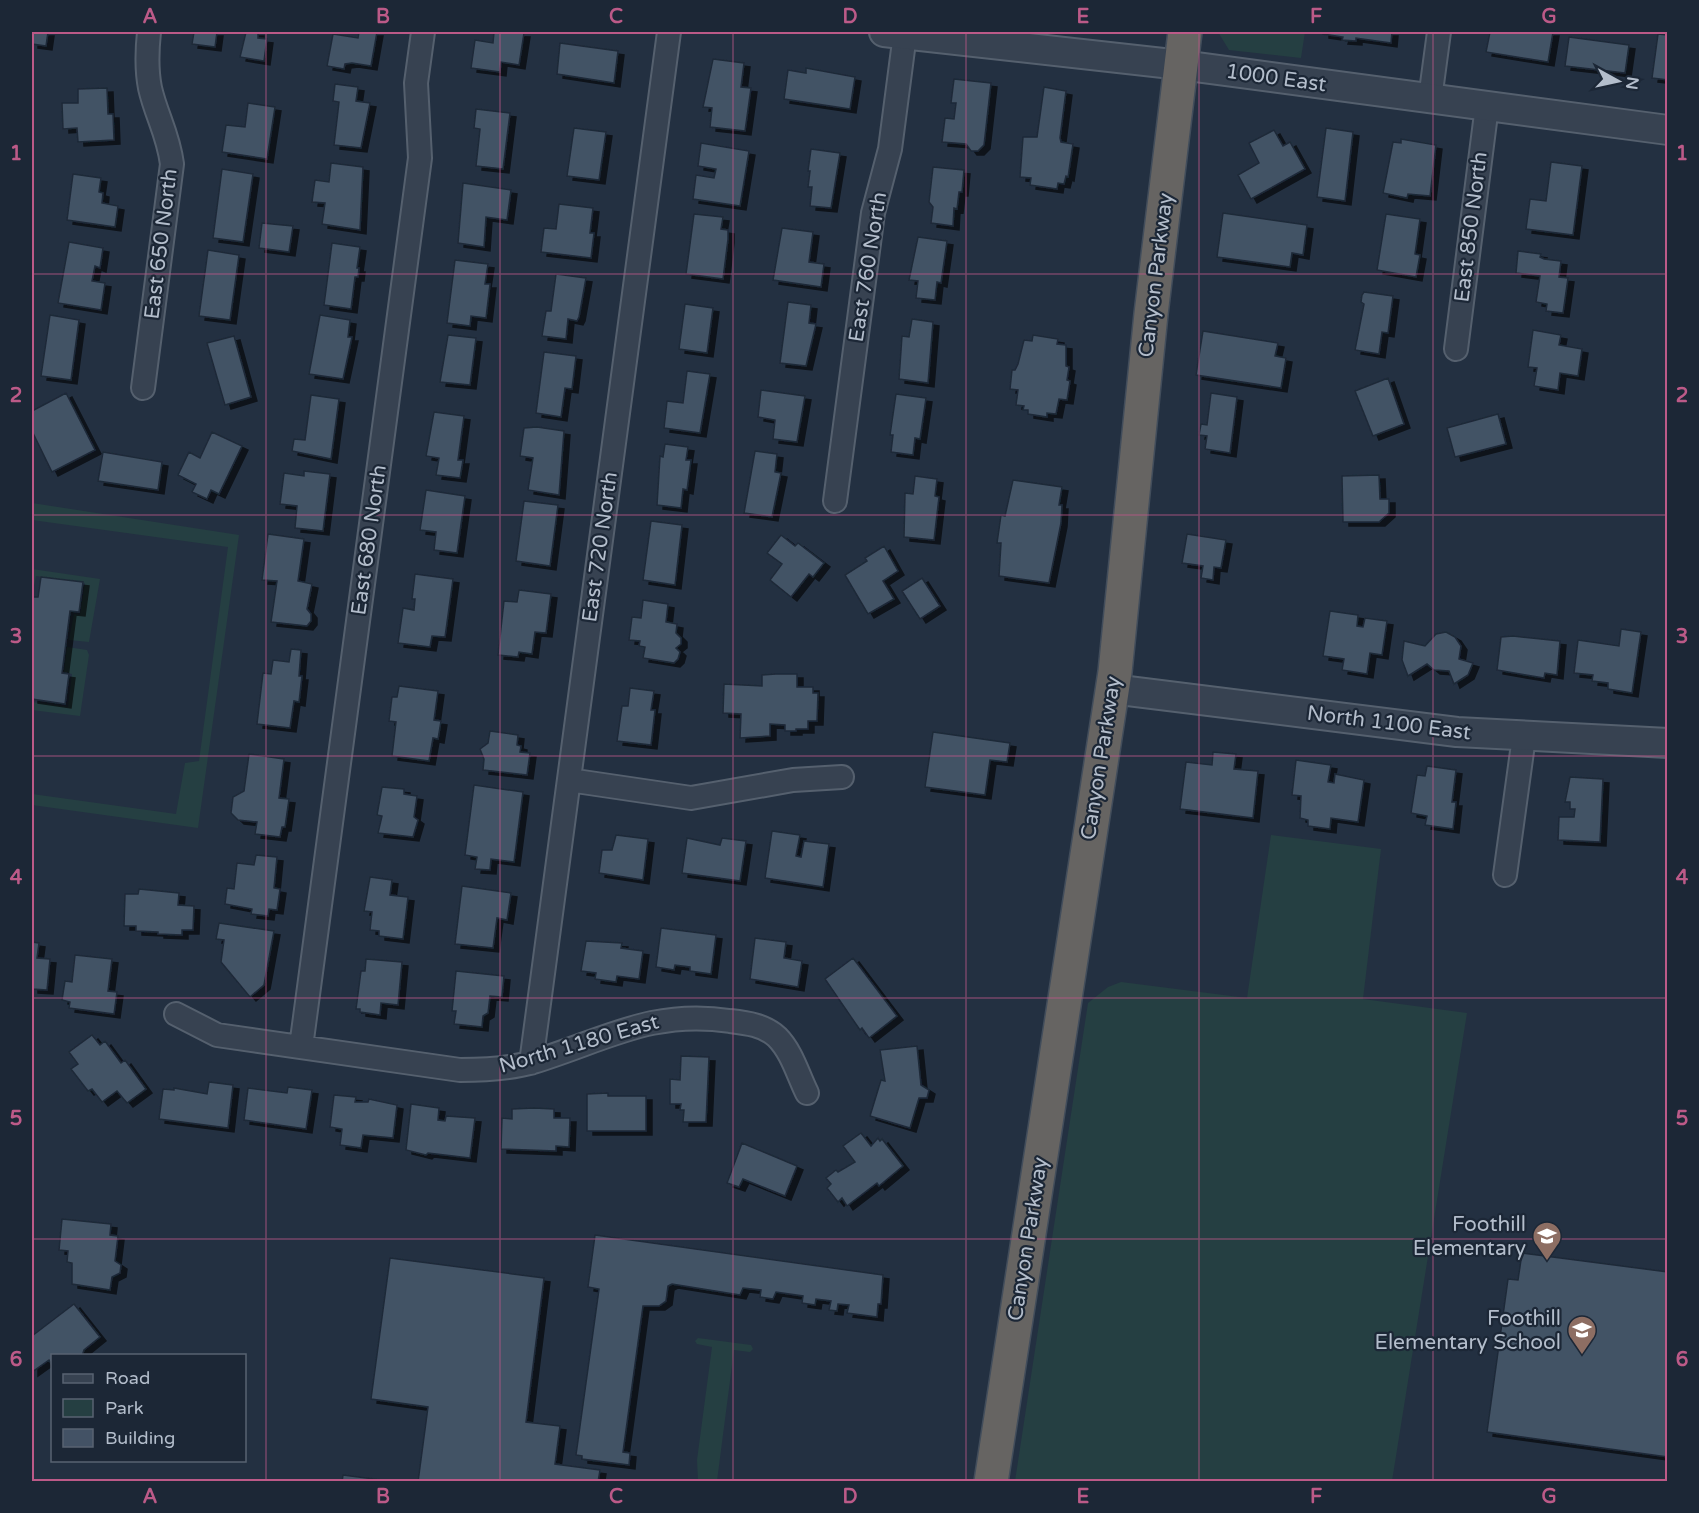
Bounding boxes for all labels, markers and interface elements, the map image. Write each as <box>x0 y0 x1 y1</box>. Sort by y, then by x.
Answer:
text: A <box>143 5 158 29</box>
text: B <box>376 5 390 29</box>
text: C <box>609 5 623 29</box>
text: D <box>842 5 858 29</box>
text: E <box>1077 5 1090 29</box>
text: F <box>1310 5 1322 29</box>
text: G <box>1541 5 1557 29</box>
north arrow <box>1588 51 1648 111</box>
street label: 1000 East <box>1224 59 1328 97</box>
text: N <box>1621 75 1643 91</box>
text: 1 <box>10 142 22 166</box>
text: 1 <box>1676 142 1688 166</box>
street label: East 850 North <box>1449 150 1493 304</box>
street label: East 650 North <box>139 167 183 321</box>
street label: East 760 North <box>844 190 892 344</box>
street label: Canyon Parkway <box>1134 191 1178 359</box>
text: 2 <box>10 384 22 408</box>
text: 2 <box>1676 384 1688 408</box>
street label: East 680 North <box>346 463 392 617</box>
street label: East 720 North <box>577 470 623 624</box>
text: 3 <box>10 625 22 649</box>
text: 3 <box>1676 625 1688 649</box>
street label: Canyon Parkway <box>1076 674 1126 842</box>
street label: North 1100 East <box>1306 701 1472 745</box>
text: 4 <box>10 866 23 890</box>
text: 4 <box>1676 866 1689 890</box>
street label: North 1180 East <box>496 1009 662 1079</box>
text: 5 <box>10 1107 22 1131</box>
text: 5 <box>1676 1107 1688 1131</box>
street label: Canyon Parkway <box>1003 1155 1053 1323</box>
place label: Foothill Elementary <box>1413 1212 1526 1261</box>
school or university icon: Foothill Elementary <box>1531 1220 1563 1262</box>
place label: Foothill Elementary School <box>1374 1306 1561 1355</box>
school or university icon: Foothill Elementary School <box>1566 1314 1598 1356</box>
text: 6 <box>10 1348 22 1372</box>
text: 6 <box>1676 1348 1688 1372</box>
legend <box>51 1354 246 1462</box>
text: Road <box>105 1367 150 1389</box>
text: Park <box>105 1397 144 1419</box>
text: Building <box>105 1427 175 1449</box>
text: A <box>143 1485 158 1509</box>
text: B <box>376 1485 390 1509</box>
text: C <box>609 1485 623 1509</box>
text: D <box>842 1485 858 1509</box>
text: E <box>1077 1485 1090 1509</box>
text: F <box>1310 1485 1322 1509</box>
text: G <box>1541 1485 1557 1509</box>

